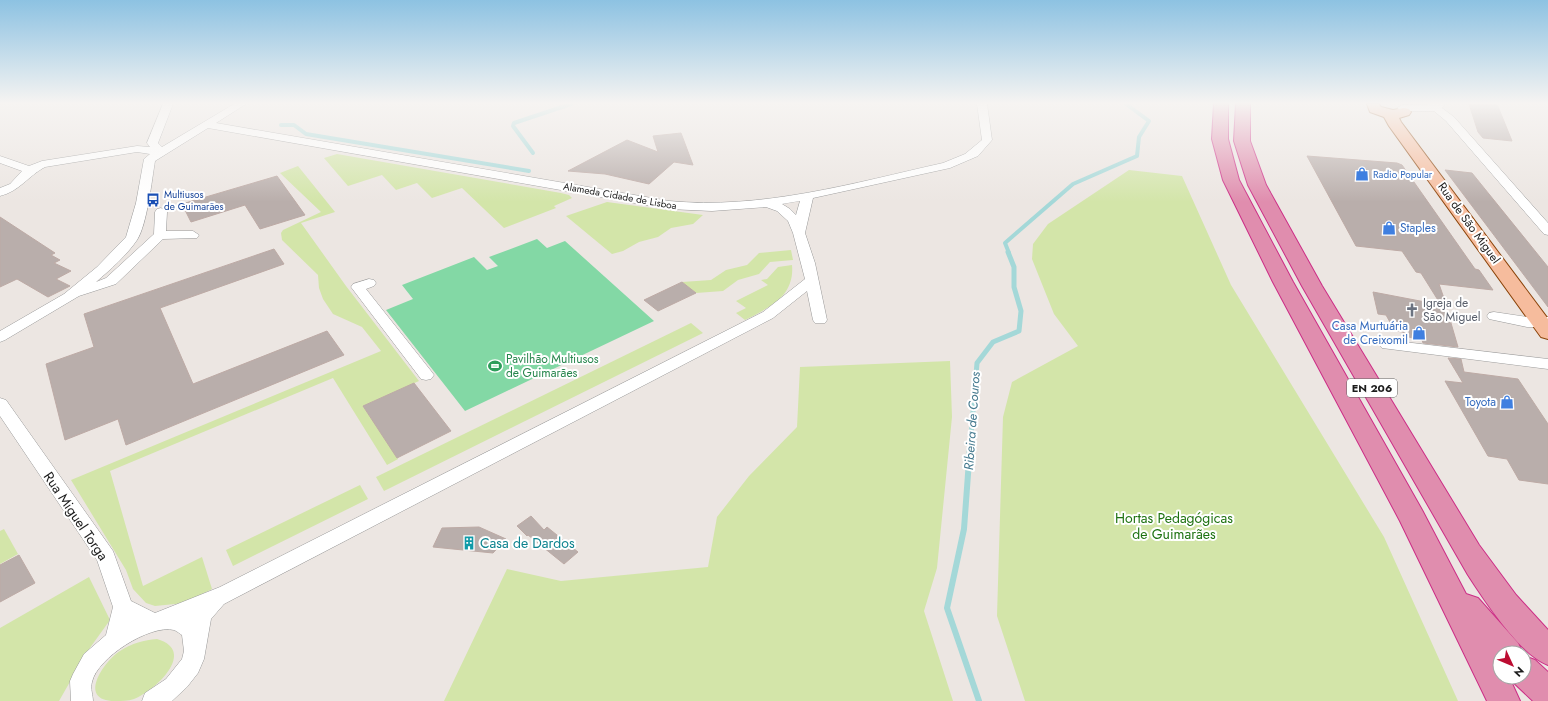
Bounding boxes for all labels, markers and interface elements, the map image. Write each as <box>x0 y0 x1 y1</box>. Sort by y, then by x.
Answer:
shop icon: Radio Popular <box>1354 166 1370 182</box>
place label: Radio Popular <box>1373 167 1433 182</box>
street label: Alameda Cidade de Lisboa <box>562 179 678 213</box>
street label: Rua de São Miguel <box>1433 179 1505 267</box>
place label: Multiusos de Guimarães <box>164 187 224 214</box>
bus stop icon: Multiusos de Guimarães <box>145 192 161 208</box>
place label: Staples <box>1400 219 1436 237</box>
shop icon: Staples <box>1381 220 1397 236</box>
place label: Igreja de São Miguel <box>1423 294 1480 326</box>
church icon: Igreja de São Miguel <box>1404 302 1420 318</box>
place label: Casa Murtuária de Creixomil <box>1332 317 1408 349</box>
shop icon: Casa Murtuária de Creixomil <box>1411 325 1427 341</box>
place label: Pavilhão Multiusos de Guimarães <box>506 350 599 382</box>
sports icon: Pavilhão Multiusos de Guimarães <box>487 358 503 374</box>
water label: Ribeira de Couros <box>959 370 985 471</box>
road number: EN 206 <box>1347 379 1397 397</box>
place label: Toyota <box>1465 393 1496 411</box>
shop icon: Toyota <box>1499 394 1515 410</box>
street label: Rua Miguel Torga <box>39 468 113 564</box>
park label: Hortas Pedagógicas de Guimarães <box>1115 508 1233 544</box>
place label: Casa de Dardos <box>480 533 575 553</box>
building icon: Casa de Dardos <box>461 535 477 551</box>
north arrow <box>1492 645 1532 685</box>
text: N <box>1510 663 1528 681</box>

